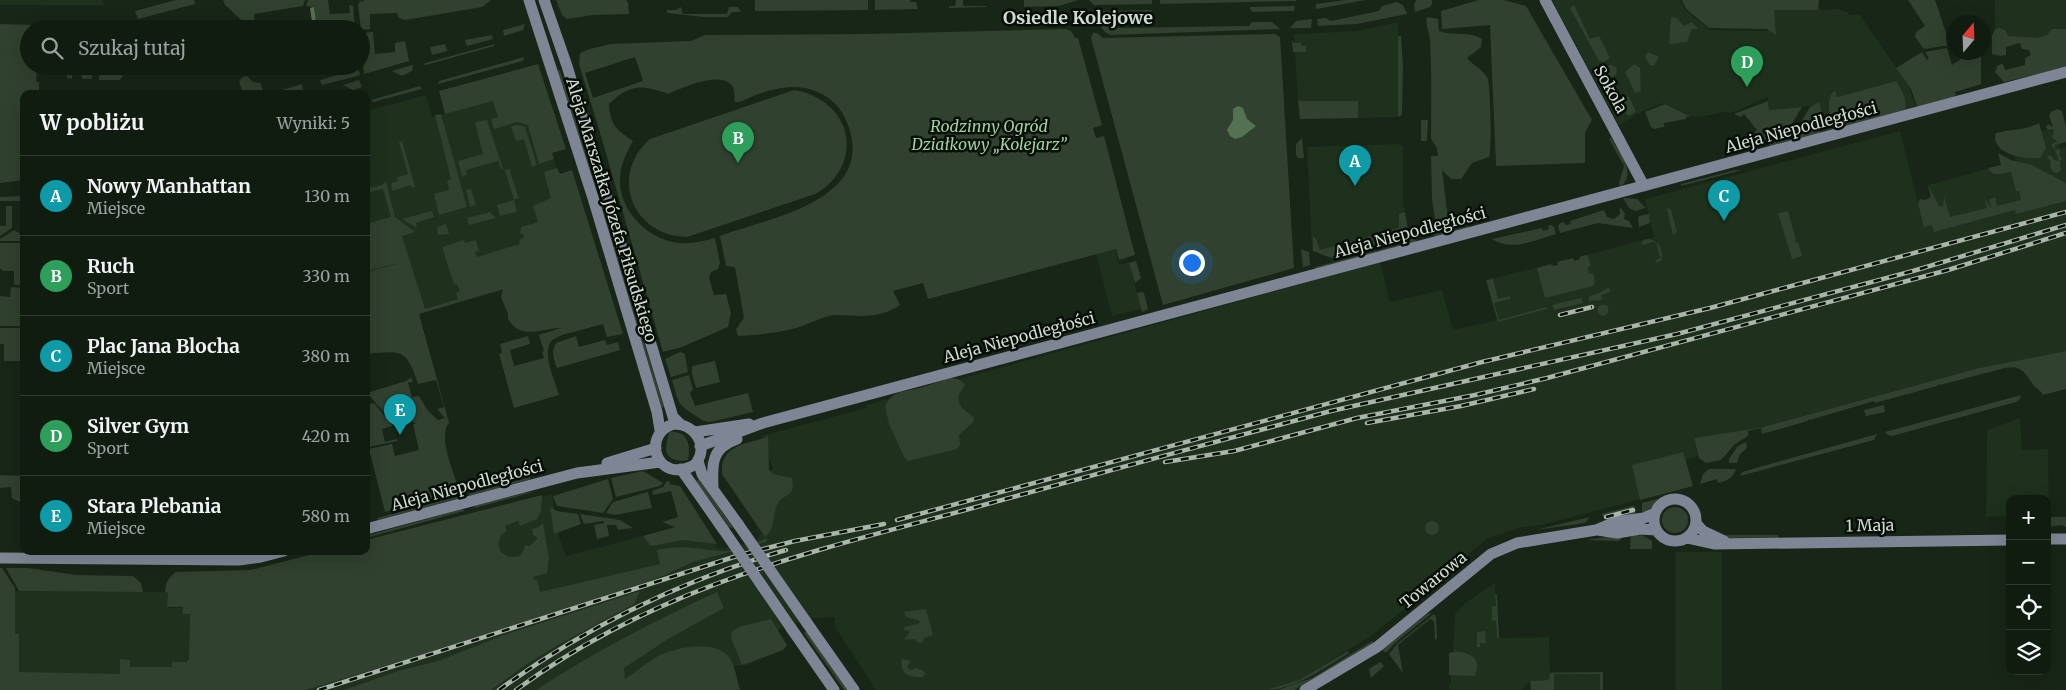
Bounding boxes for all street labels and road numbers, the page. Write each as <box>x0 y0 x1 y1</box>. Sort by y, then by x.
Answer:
street label: Sokola <box>1590 62 1632 117</box>
street label: Aleja Marszałka Józefa Piłsudskiego <box>562 74 662 345</box>
street label: Aleja Niepodległości <box>1722 97 1879 157</box>
street label: Aleja Niepodległości <box>1331 202 1488 262</box>
street label: Aleja Niepodległości <box>940 307 1097 367</box>
street label: Aleja Niepodległości <box>388 455 545 515</box>
street label: 1 Maja <box>1846 515 1895 535</box>
street label: Towarowa <box>1396 547 1471 613</box>

